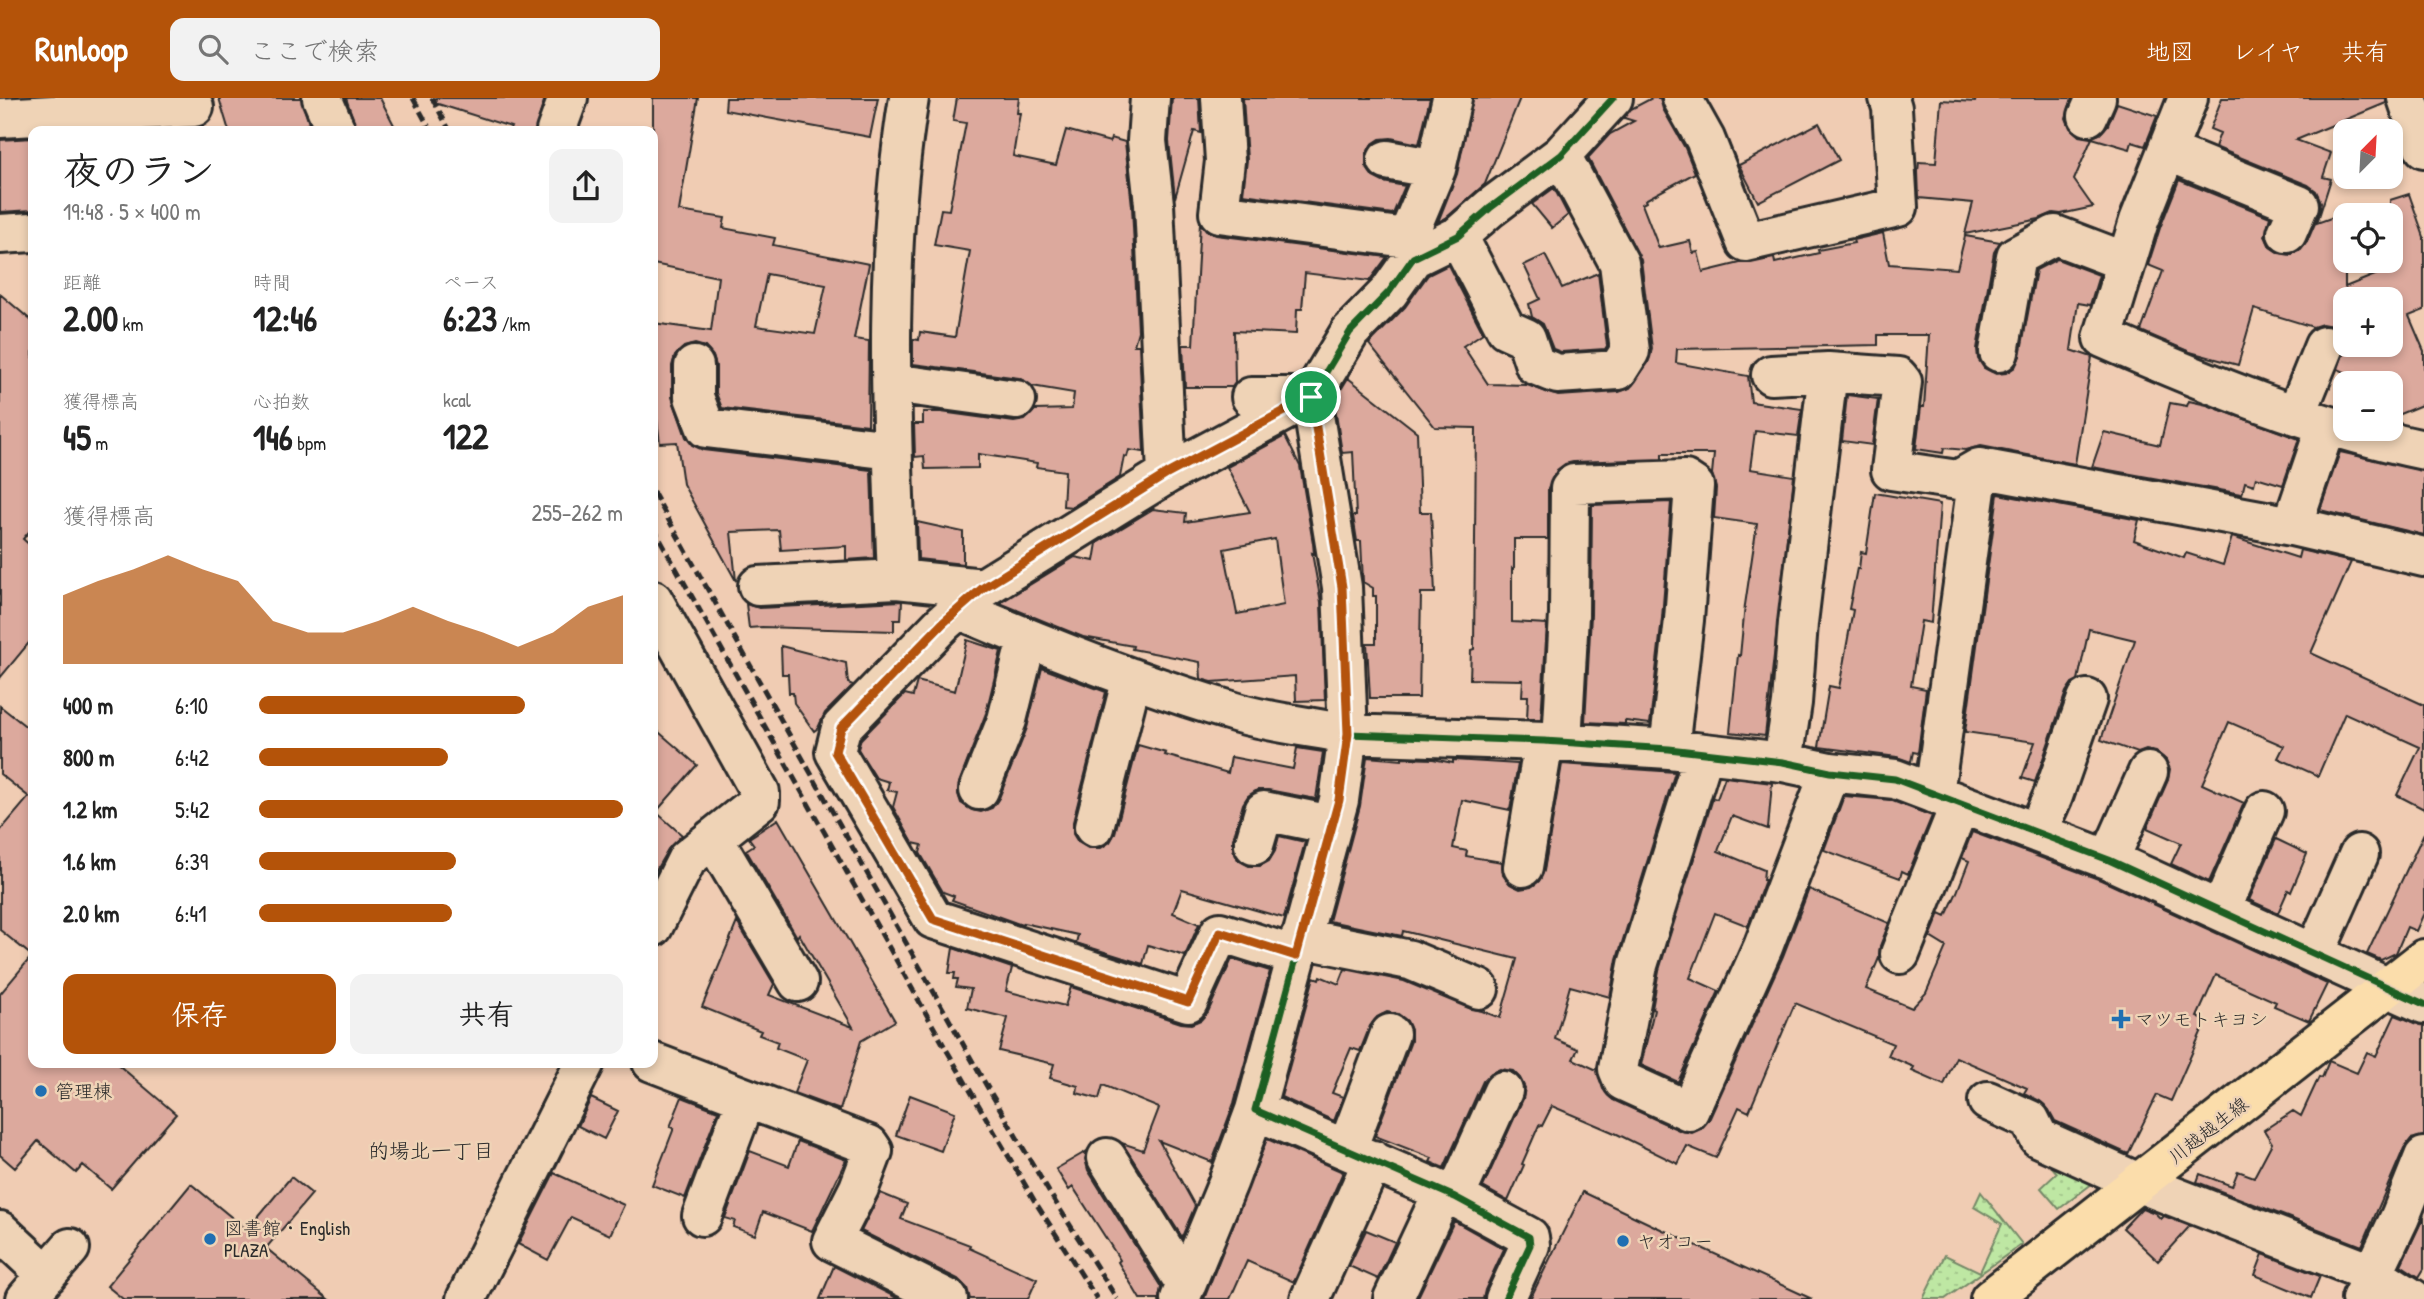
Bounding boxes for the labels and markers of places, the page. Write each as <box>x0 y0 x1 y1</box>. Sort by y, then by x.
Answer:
pin <box>1281 367 1341 427</box>
place label: マツモトキヨシ <box>2135 1006 2268 1032</box>
marker: マツモトキヨシ <box>2113 1011 2129 1027</box>
place label: 管理棟 <box>55 1078 112 1104</box>
marker: 管理棟 <box>33 1083 49 1099</box>
place label: 図書館・English PLAZA <box>224 1215 350 1263</box>
place label: ヤオコー <box>1637 1228 1713 1254</box>
marker: 図書館・English PLAZA <box>202 1231 218 1247</box>
marker: ヤオコー <box>1615 1233 1631 1249</box>

